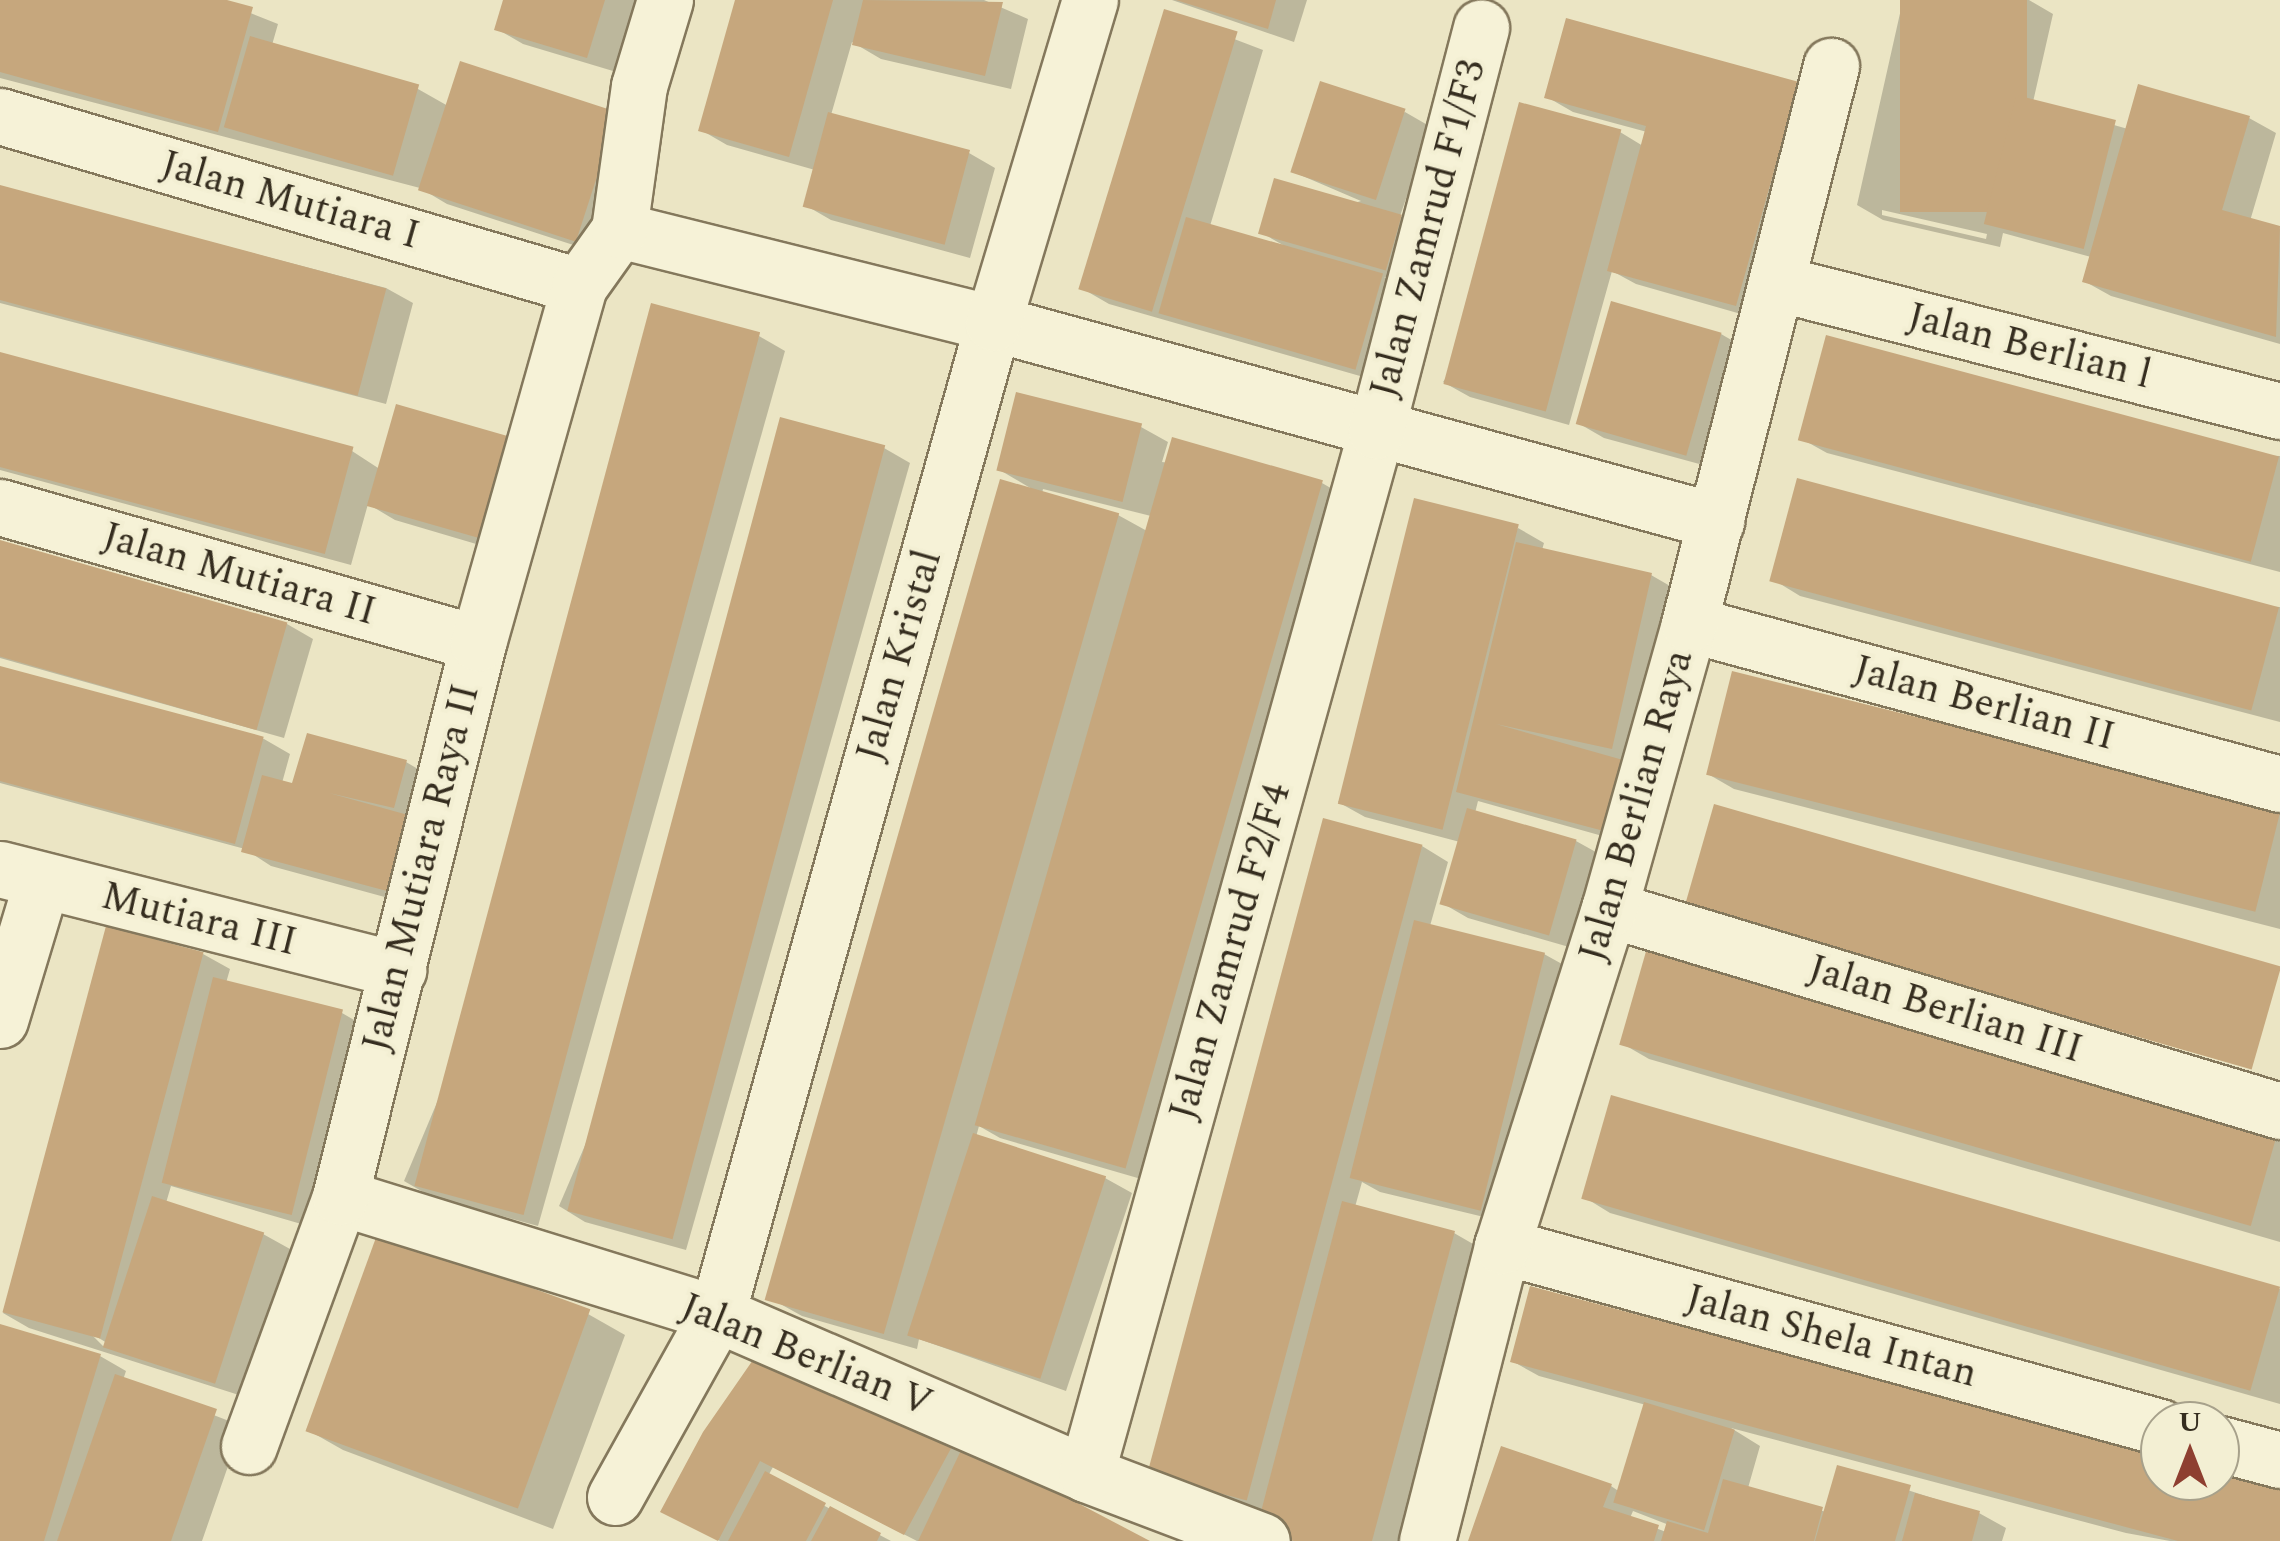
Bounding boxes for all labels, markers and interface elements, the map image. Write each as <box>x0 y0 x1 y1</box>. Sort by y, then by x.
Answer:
street label: Jalan Zamrud F1/F3 <box>1361 55 1497 403</box>
street label: Jalan Mutiara I <box>155 141 425 261</box>
street label: Jalan Berlian l <box>1902 294 2156 400</box>
street label: Jalan Mutiara II <box>97 513 381 637</box>
street label: Jalan Kristal <box>847 545 953 767</box>
street label: Jalan Berlian Raya <box>1569 644 1705 968</box>
street label: Jalan Berlian II <box>1848 646 2120 762</box>
street label: Jalan Mutiara Raya II <box>353 679 491 1057</box>
street label: Jalan Zamrud F2/F4 <box>1160 778 1302 1126</box>
street label: Mutiara III <box>96 873 302 967</box>
street label: Jalan Berlian III <box>1802 945 2088 1075</box>
street label: Jalan Shela Intan <box>1680 1275 1982 1399</box>
street label: Jalan Berlian V <box>673 1284 939 1428</box>
north arrow <box>2140 1401 2240 1501</box>
text: U <box>2178 1401 2202 1444</box>

